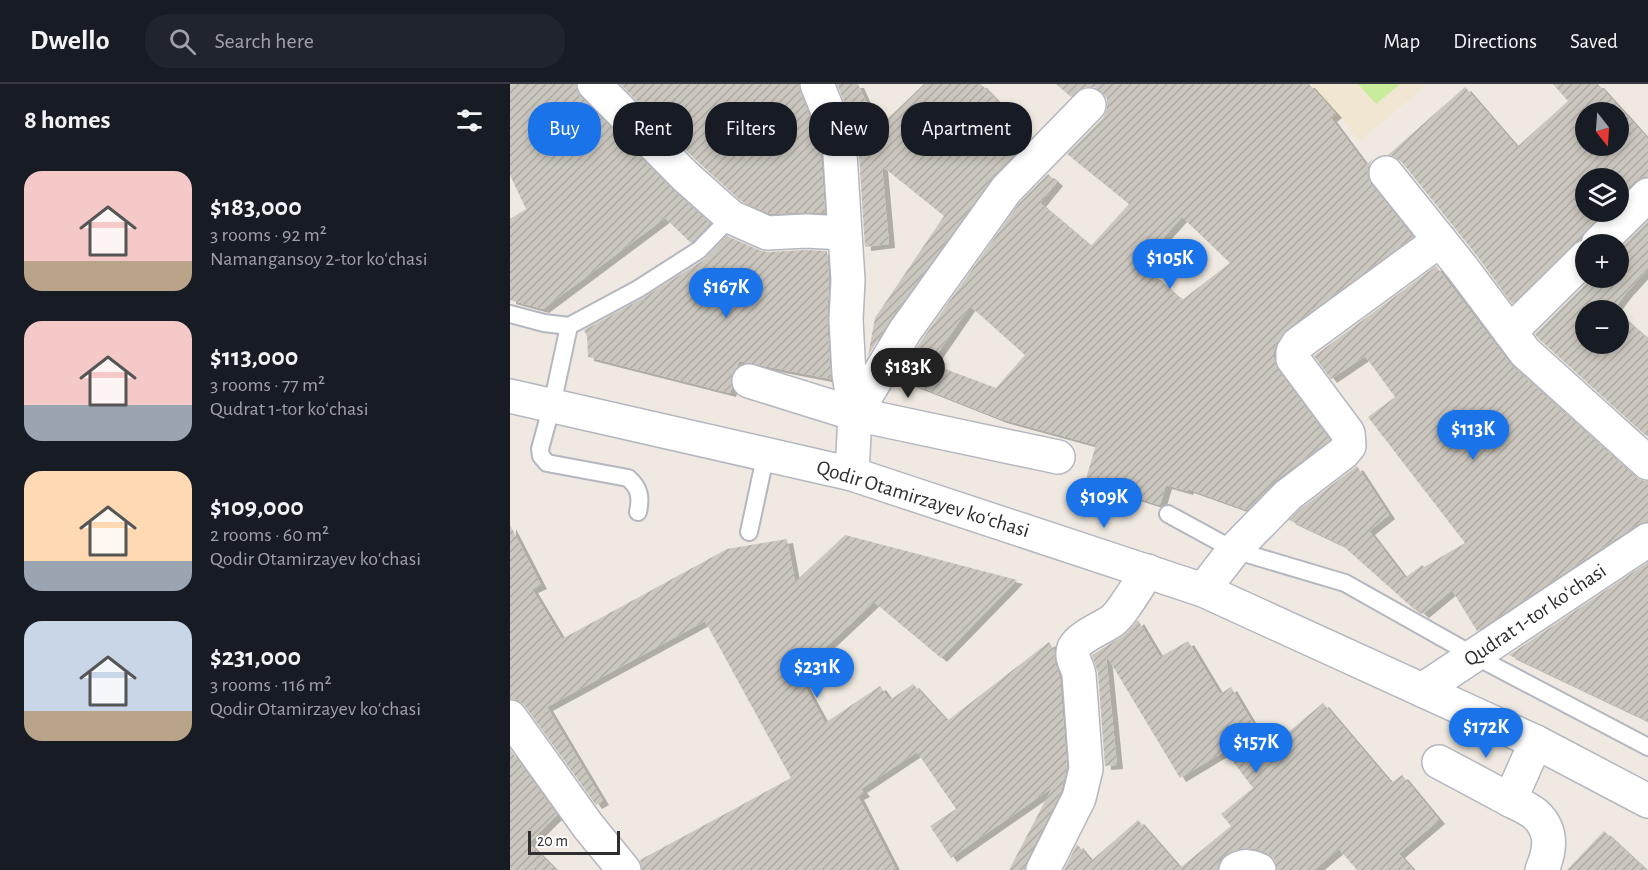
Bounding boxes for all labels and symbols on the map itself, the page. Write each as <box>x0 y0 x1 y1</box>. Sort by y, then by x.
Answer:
north arrow <box>1575 102 1629 156</box>
pin: $105K <box>1128 239 1212 290</box>
pin: $167K <box>684 268 768 319</box>
pin: $183K <box>866 348 950 399</box>
pin: $113K <box>1431 410 1515 461</box>
street label: Qodir Otamirzayev koʻchasi <box>814 457 1032 541</box>
pin: $109K <box>1062 478 1146 529</box>
street label: Qudrat 1-tor koʻchasi <box>1460 560 1610 670</box>
pin: $231K <box>775 648 859 699</box>
pin: $172K <box>1444 708 1528 759</box>
pin: $157K <box>1214 723 1298 774</box>
scale bar <box>528 828 620 856</box>

